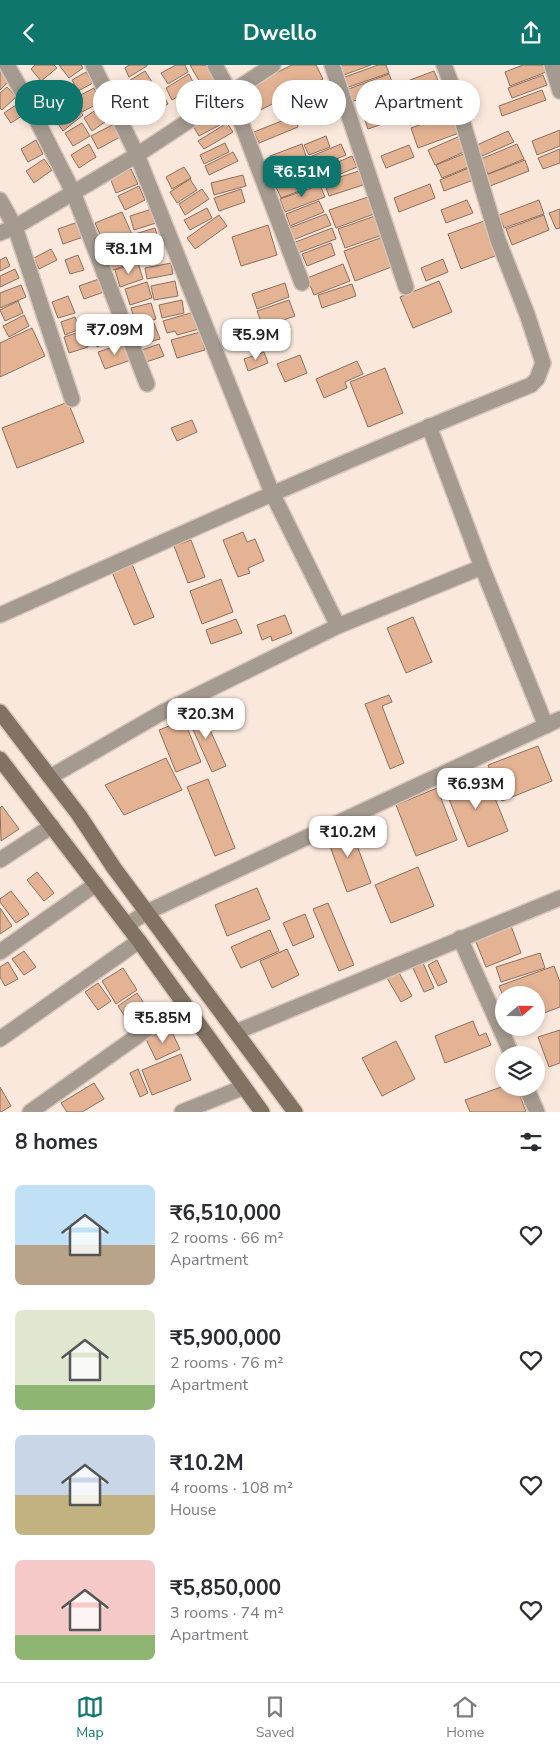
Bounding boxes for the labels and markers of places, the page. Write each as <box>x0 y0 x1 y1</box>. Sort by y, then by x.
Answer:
pin: ₹6.51M <box>261 155 343 198</box>
pin: ₹8.1M <box>94 233 164 275</box>
pin: ₹7.09M <box>74 313 156 356</box>
pin: ₹5.9M <box>221 319 291 361</box>
pin: ₹20.3M <box>165 697 247 740</box>
pin: ₹6.93M <box>435 767 517 810</box>
pin: ₹10.2M <box>307 815 389 858</box>
pin: ₹5.85M <box>122 1001 204 1044</box>

